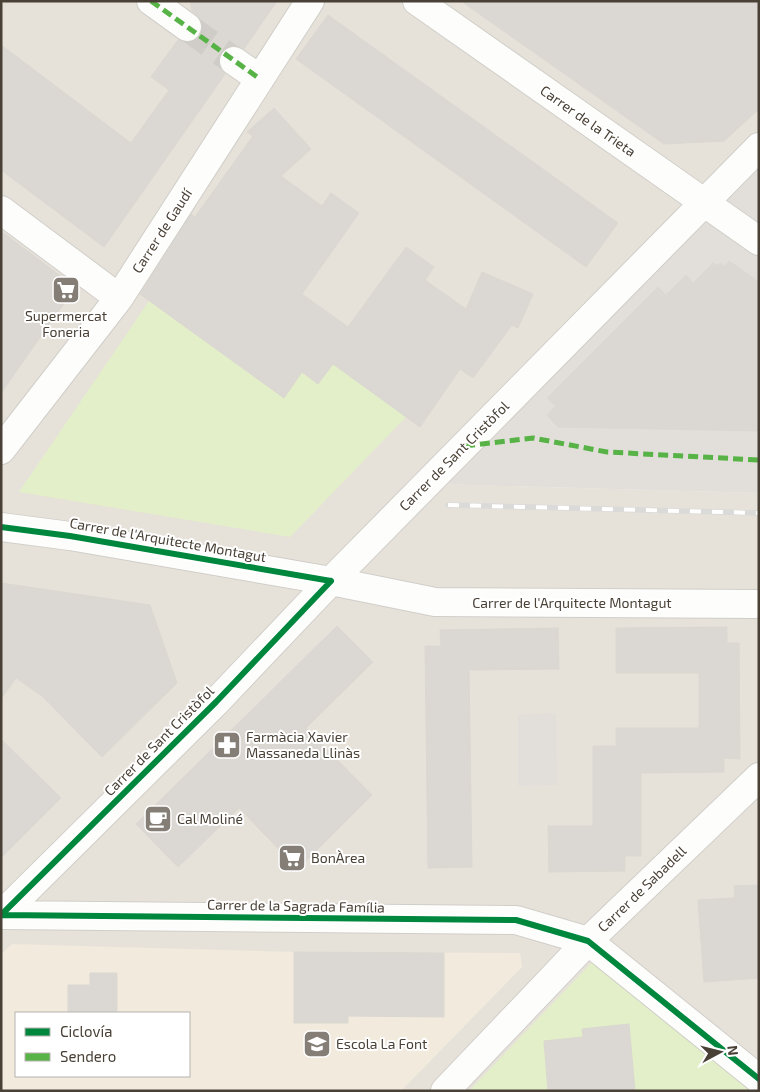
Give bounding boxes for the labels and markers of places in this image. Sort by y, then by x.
supermarket icon: Supermercat Foneria [51,275,81,305]
place label: Supermercat Foneria [25,307,107,340]
place label: Farmàcia Xavier Massaneda Llinàs [246,728,360,761]
pharmacy icon: Farmàcia Xavier Massaneda Llinàs [212,730,242,760]
cafe icon: Cal Moliné [143,804,173,834]
place label: Cal Moliné [177,810,243,827]
supermarket icon: BonÀrea [277,843,307,873]
place label: BonÀrea [311,849,365,866]
school or university icon: Escola La Font [302,1029,332,1059]
place label: Escola La Font [336,1035,427,1052]

